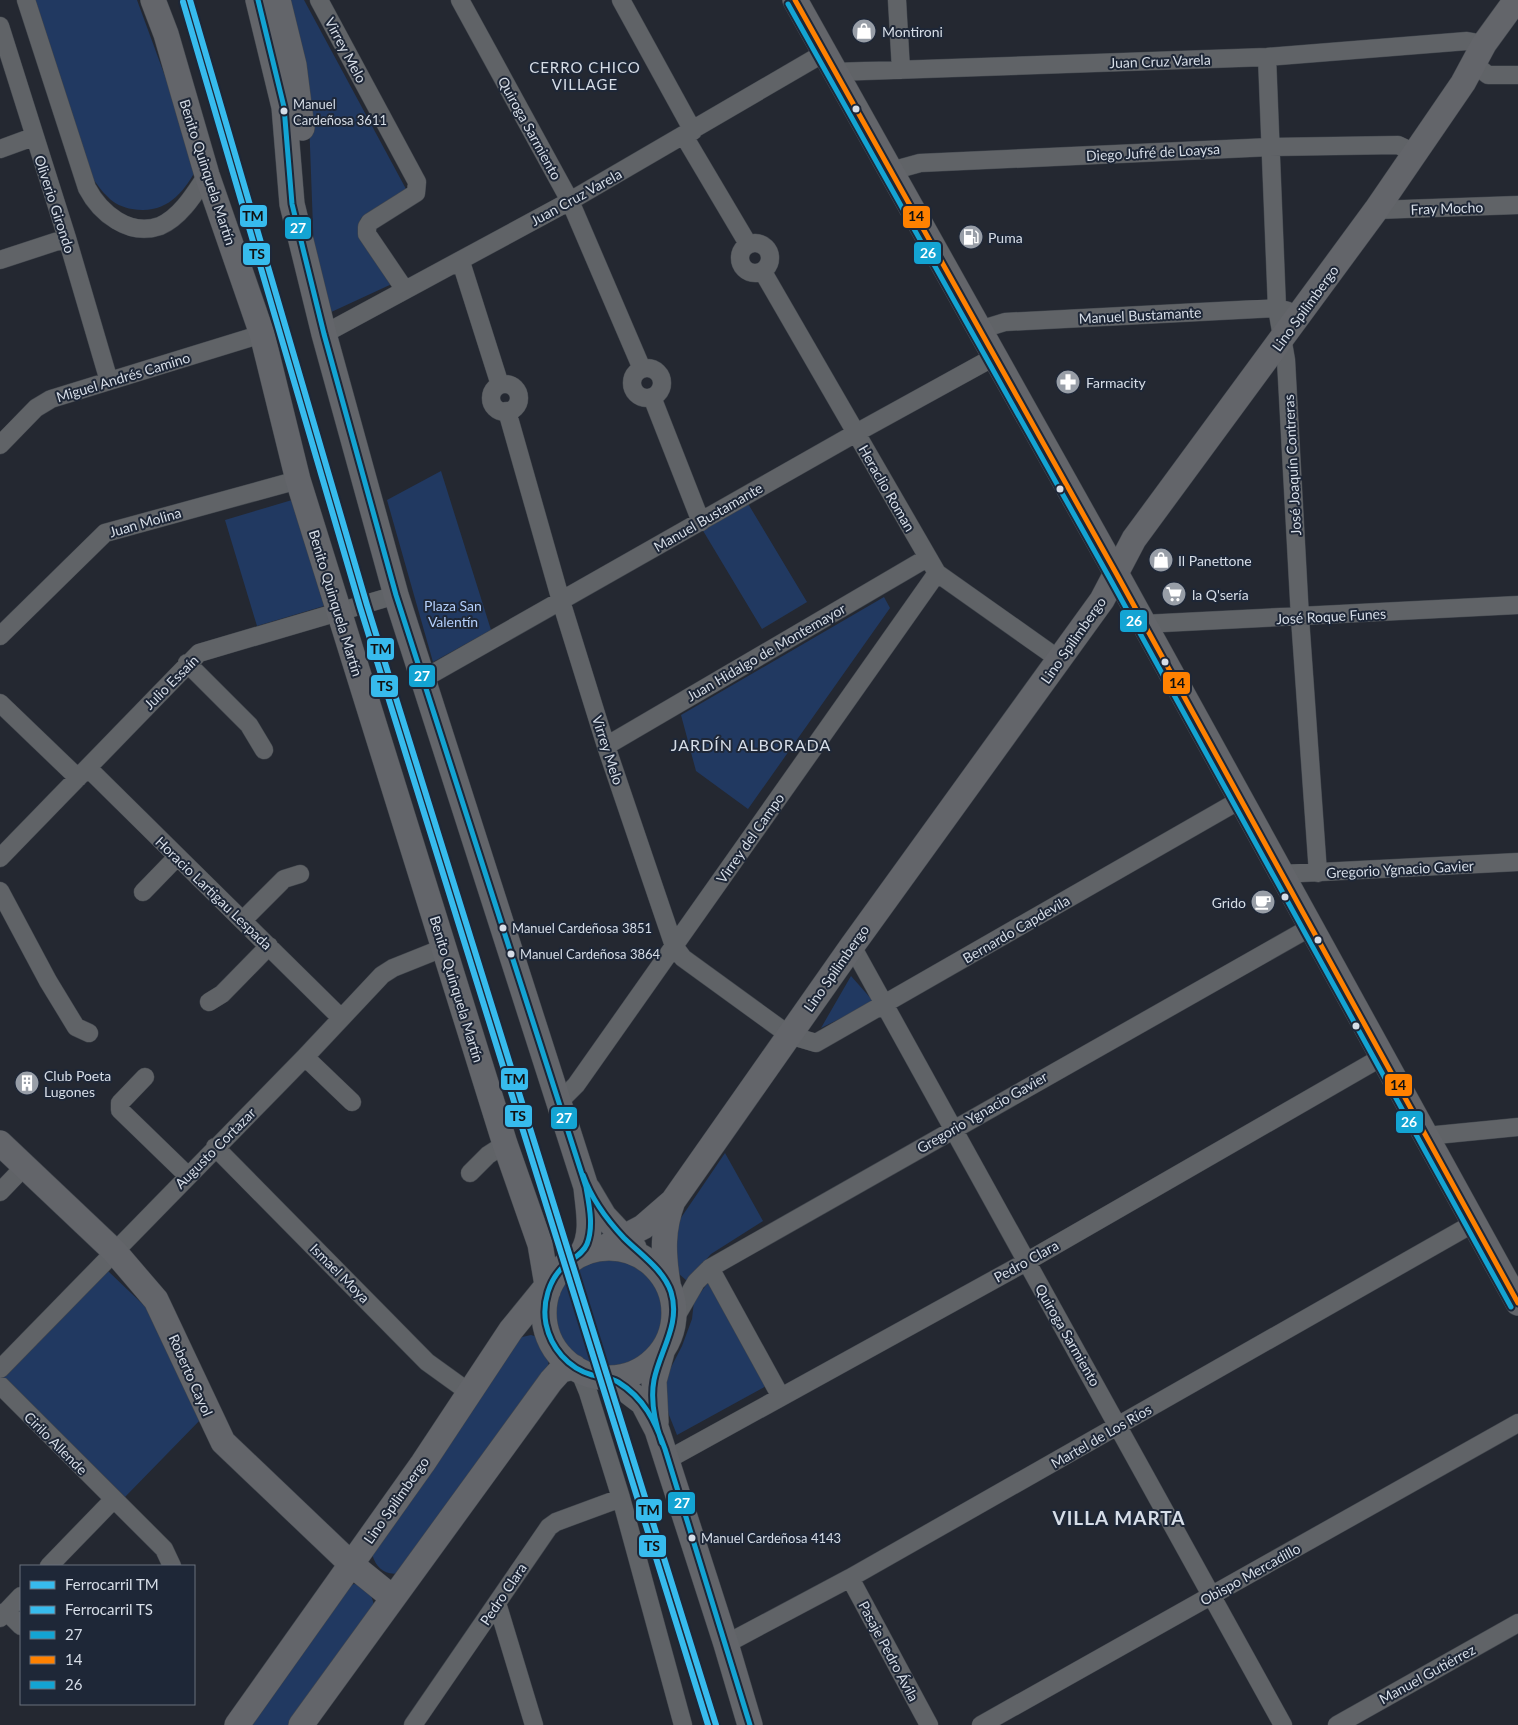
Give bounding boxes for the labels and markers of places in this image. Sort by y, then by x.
shop icon: Montironi [851,18,877,44]
place label: Montironi [882,23,943,40]
place label: Manuel Cardeñosa 3611 [293,96,387,128]
unlabelled marker [851,104,861,114]
marker: Manuel Cardeñosa 3611 [279,106,289,116]
fuel station icon: Puma [958,224,984,250]
place label: Puma [988,229,1023,246]
pharmacy icon: Farmacity [1055,369,1081,395]
place label: Farmacity [1086,374,1147,391]
unlabelled marker [1055,484,1065,494]
shop icon: Il Panettone [1148,547,1174,573]
place label: Il Panettone [1178,552,1252,569]
supermarket icon: la Q'sería [1161,581,1187,607]
place label: la Q'sería [1192,586,1249,603]
unlabelled marker [1160,657,1170,667]
cafe icon: Grido [1250,889,1276,915]
unlabelled marker [1280,892,1290,902]
place label: Grido [1212,894,1246,911]
place label: Manuel Cardeñosa 3851 [512,920,652,936]
marker: Manuel Cardeñosa 3851 [498,923,508,933]
unlabelled marker [1313,935,1323,945]
place label: Manuel Cardeñosa 3864 [520,946,661,962]
marker: Manuel Cardeñosa 3864 [506,949,516,959]
unlabelled marker [1351,1021,1361,1031]
place label: Club Poeta Lugones [44,1067,111,1100]
building icon: Club Poeta Lugones [14,1070,40,1096]
place label: Manuel Cardeñosa 4143 [701,1530,841,1546]
marker: Manuel Cardeñosa 4143 [687,1533,697,1543]

